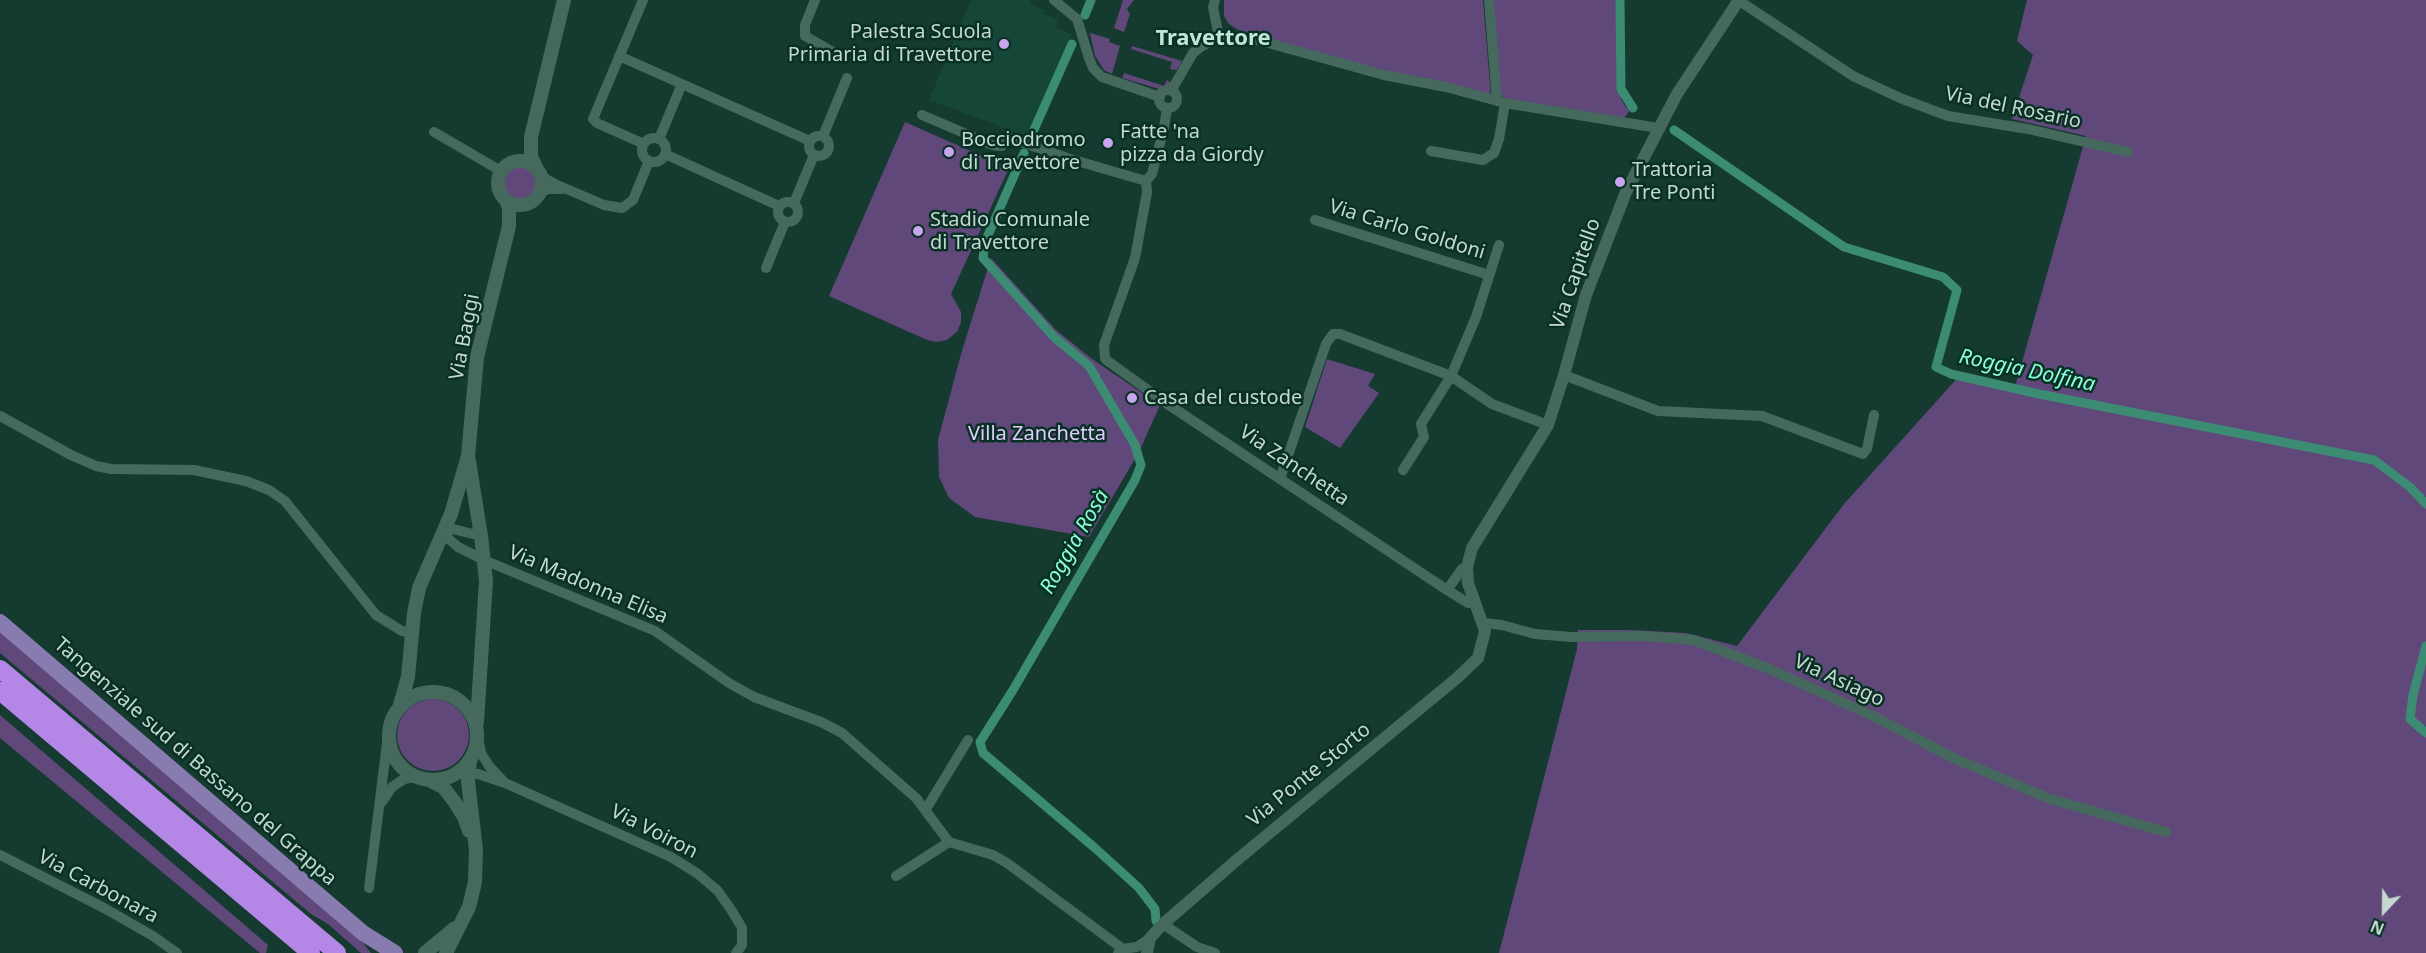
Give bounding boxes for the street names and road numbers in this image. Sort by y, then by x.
street label: Via del Rosario [1943,82,2083,134]
street label: Via Carlo Goldoni [1326,195,1488,265]
street label: Via Capitello [1546,215,1606,333]
street label: Via Baggi [445,292,485,382]
street label: Via Zanchetta [1234,420,1354,512]
street label: Via Madonna Elisa [505,541,671,629]
street label: Tangenziale sud di Bassano del Grappa [49,633,341,891]
street label: Via Asiago [1790,650,1888,712]
street label: Via Ponte Storto [1242,718,1376,832]
street label: Via Voiron [606,800,702,864]
street label: Via Carbonara [34,845,162,929]

